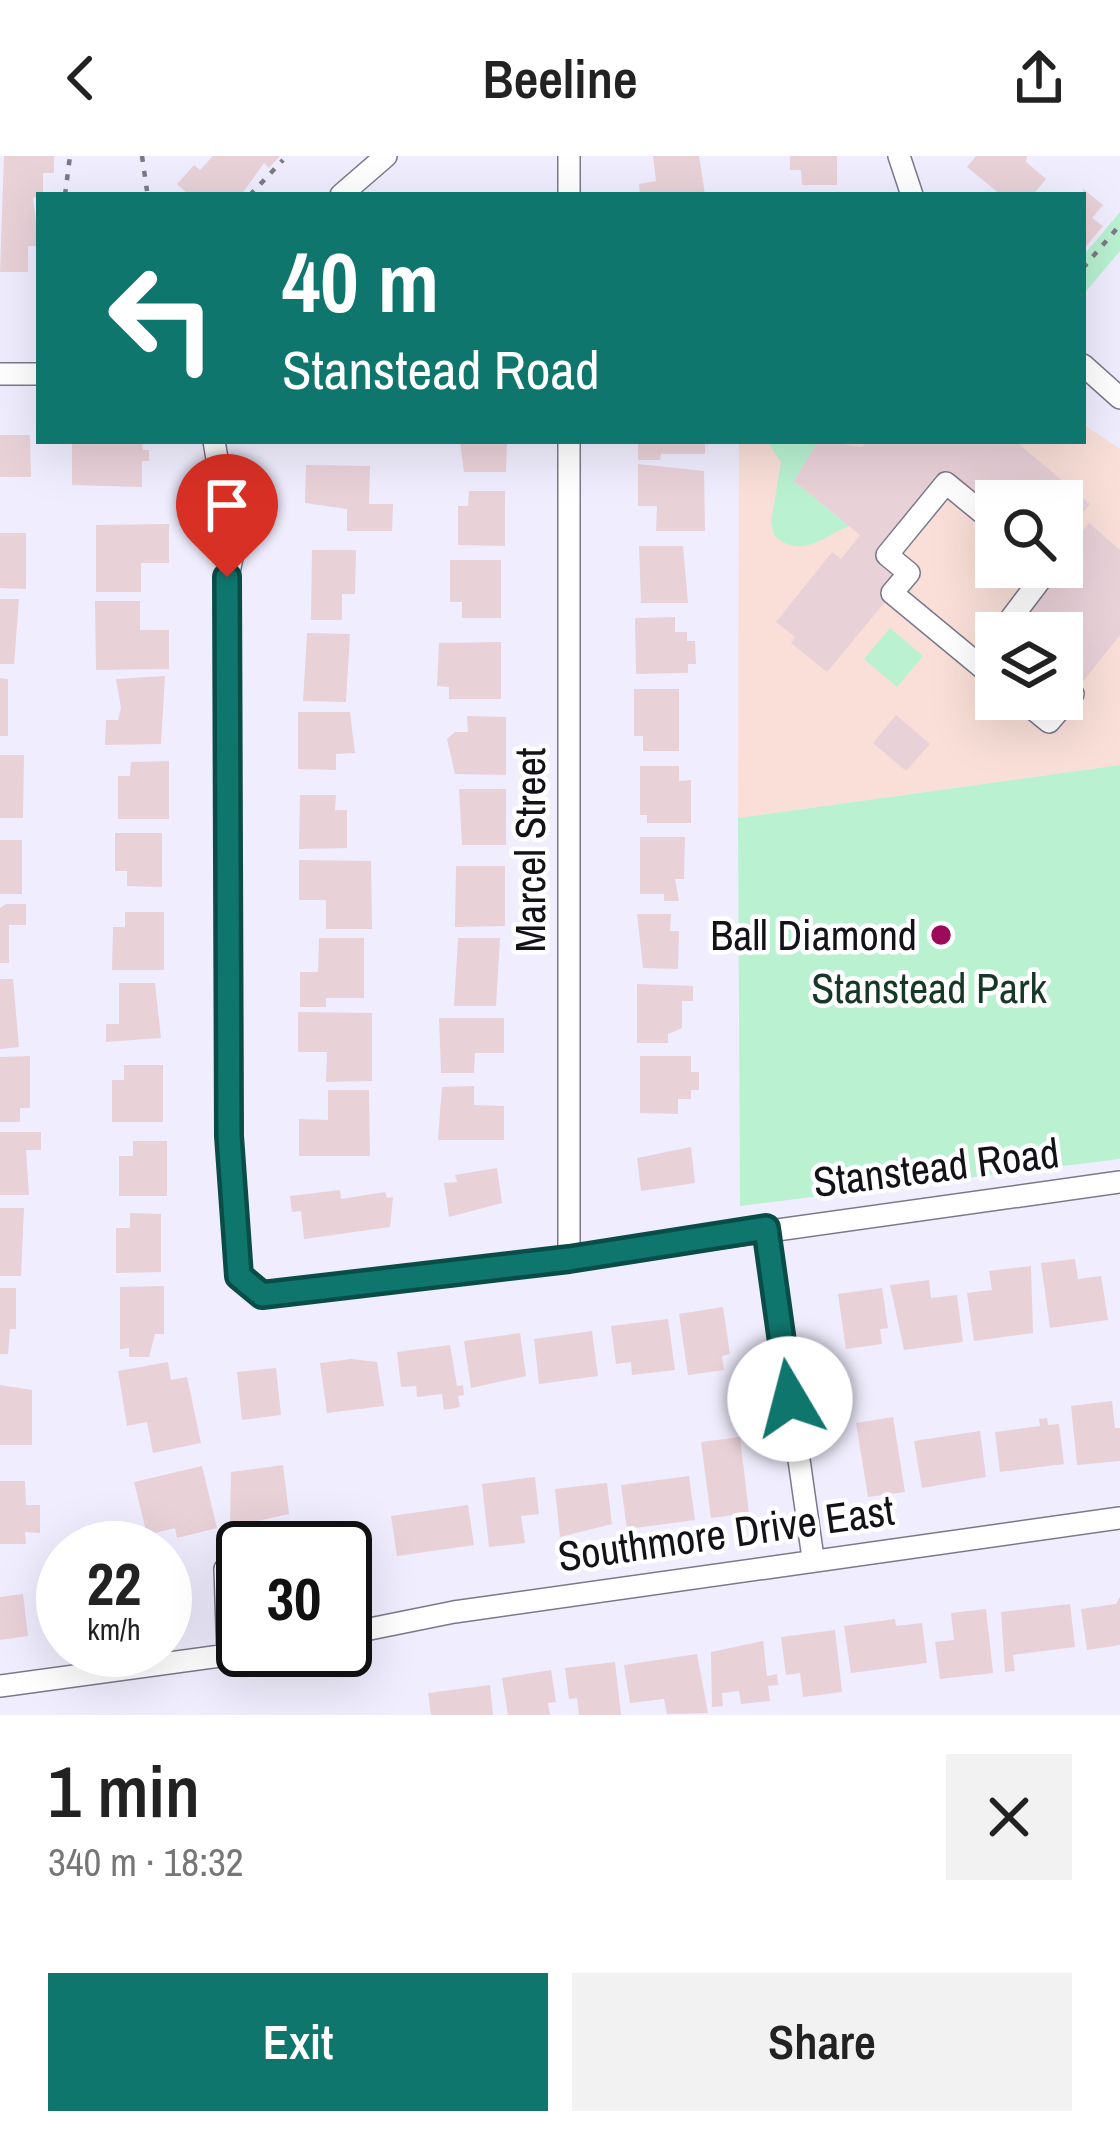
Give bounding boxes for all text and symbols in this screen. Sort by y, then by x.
text: Beeline [482,42,638,115]
icon: back [48,45,114,111]
icon: share [1006,45,1072,111]
text: 40 m [282,225,439,338]
icon: left [84,240,240,396]
text: Stanstead Road [282,333,600,406]
pin [176,454,278,577]
icon: arrive [194,472,260,538]
map controls [975,480,1083,720]
button: search [975,480,1083,588]
button: layers [975,612,1083,720]
street label: Marcel Street [502,748,558,952]
place label: Ball Diamond [710,907,917,963]
marker: Ball Diamond [928,922,954,948]
park label: Stanstead Park [811,960,1048,1016]
street label: Stanstead Road [810,1124,1062,1210]
position arrow [727,1336,853,1462]
street label: Southmore Drive East [554,1482,898,1584]
speed limit sign: 30 [216,1521,372,1677]
text: 22 [87,1543,141,1624]
text: km/h [87,1609,141,1649]
text: 1 min [48,1742,200,1839]
button: close [946,1754,1072,1880]
text: 340 m · 18:32 [48,1836,244,1888]
button: Exit [48,1973,548,2111]
button: Share [572,1973,1072,2111]

